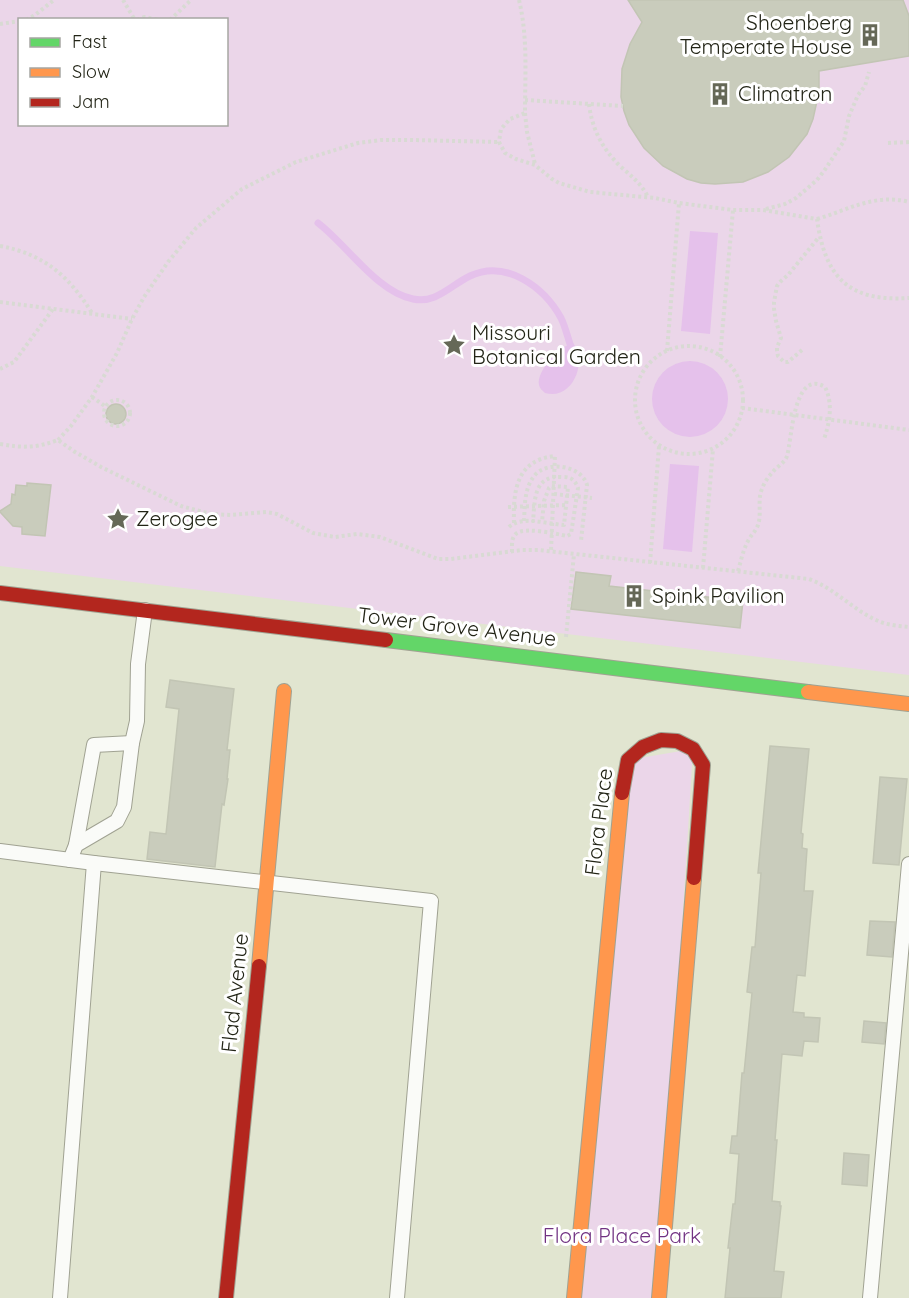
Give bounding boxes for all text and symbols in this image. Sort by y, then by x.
place label: Shoenberg Temperate House [680,9,852,59]
legend [18,18,228,126]
building icon: Shoenberg Temperate House [857,22,883,48]
text: Fast [72,30,107,53]
text: Slow [72,60,110,83]
place label: Climatron [738,80,832,106]
building icon: Climatron [707,81,733,107]
text: Jam [72,90,110,113]
place label: Missouri Botanical Garden [472,319,641,369]
place icon: Missouri Botanical Garden [441,332,467,358]
place label: Zerogee [136,505,218,531]
place icon: Zerogee [105,506,131,532]
place label: Spink Pavilion [652,582,785,608]
building icon: Spink Pavilion [621,583,647,609]
street label: Tower Grove Avenue [357,601,558,651]
street label: Flora Place [579,767,618,877]
street label: Flad Avenue [215,932,253,1054]
park label: Flora Place Park [543,1222,701,1248]

